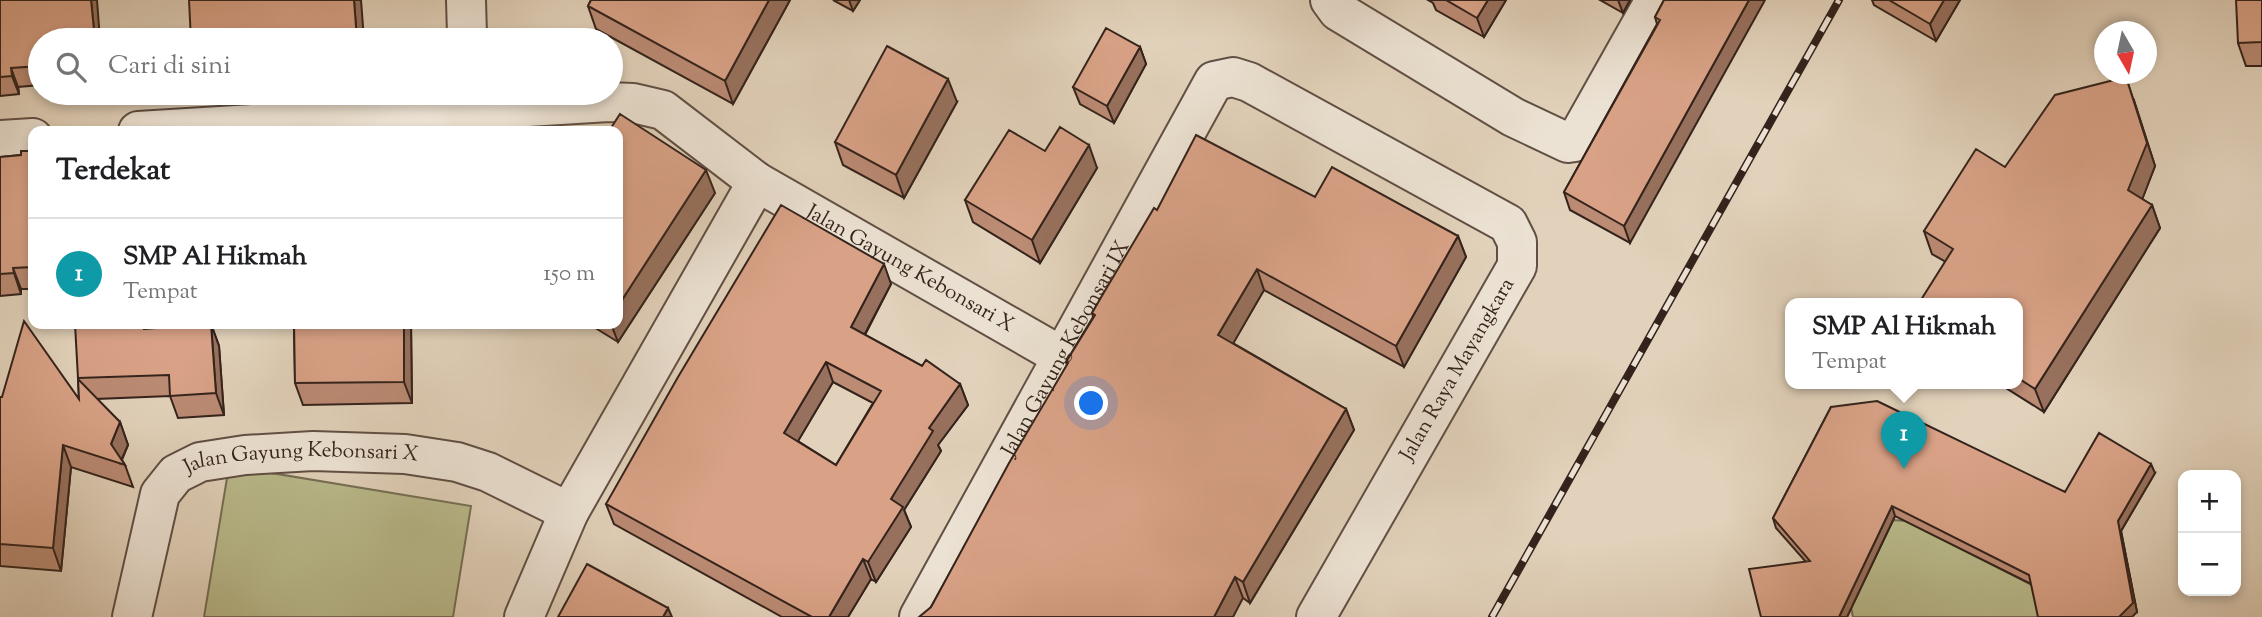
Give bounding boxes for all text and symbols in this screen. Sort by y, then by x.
north arrow [2094,21,2157,84]
search box [28,28,623,105]
icon: search [52,48,90,86]
text: Cari di sini [108,48,231,85]
text: Terdekat [56,150,170,193]
street label: Jalan Gayung Kebonsari X [799,197,1019,341]
street label: Jalan Gayung Kebonsari IX [995,235,1138,463]
text: SMP Al Hikmah [123,239,307,276]
text: 1 [75,258,83,291]
text: 150 m [543,258,595,291]
street label: Jalan Raya Mayangkara [1393,273,1523,468]
text: Tempat [123,276,198,309]
popup [1785,298,2023,389]
text: SMP Al Hikmah [1812,309,1996,346]
text: Tempat [1812,346,1887,379]
your location [1074,386,1108,420]
pin: 1 [1881,411,1927,469]
street label: Jalan Gayung Kebonsari X [178,436,421,483]
map controls [2178,470,2241,596]
button: + [2178,470,2241,533]
button: − [2178,533,2241,596]

